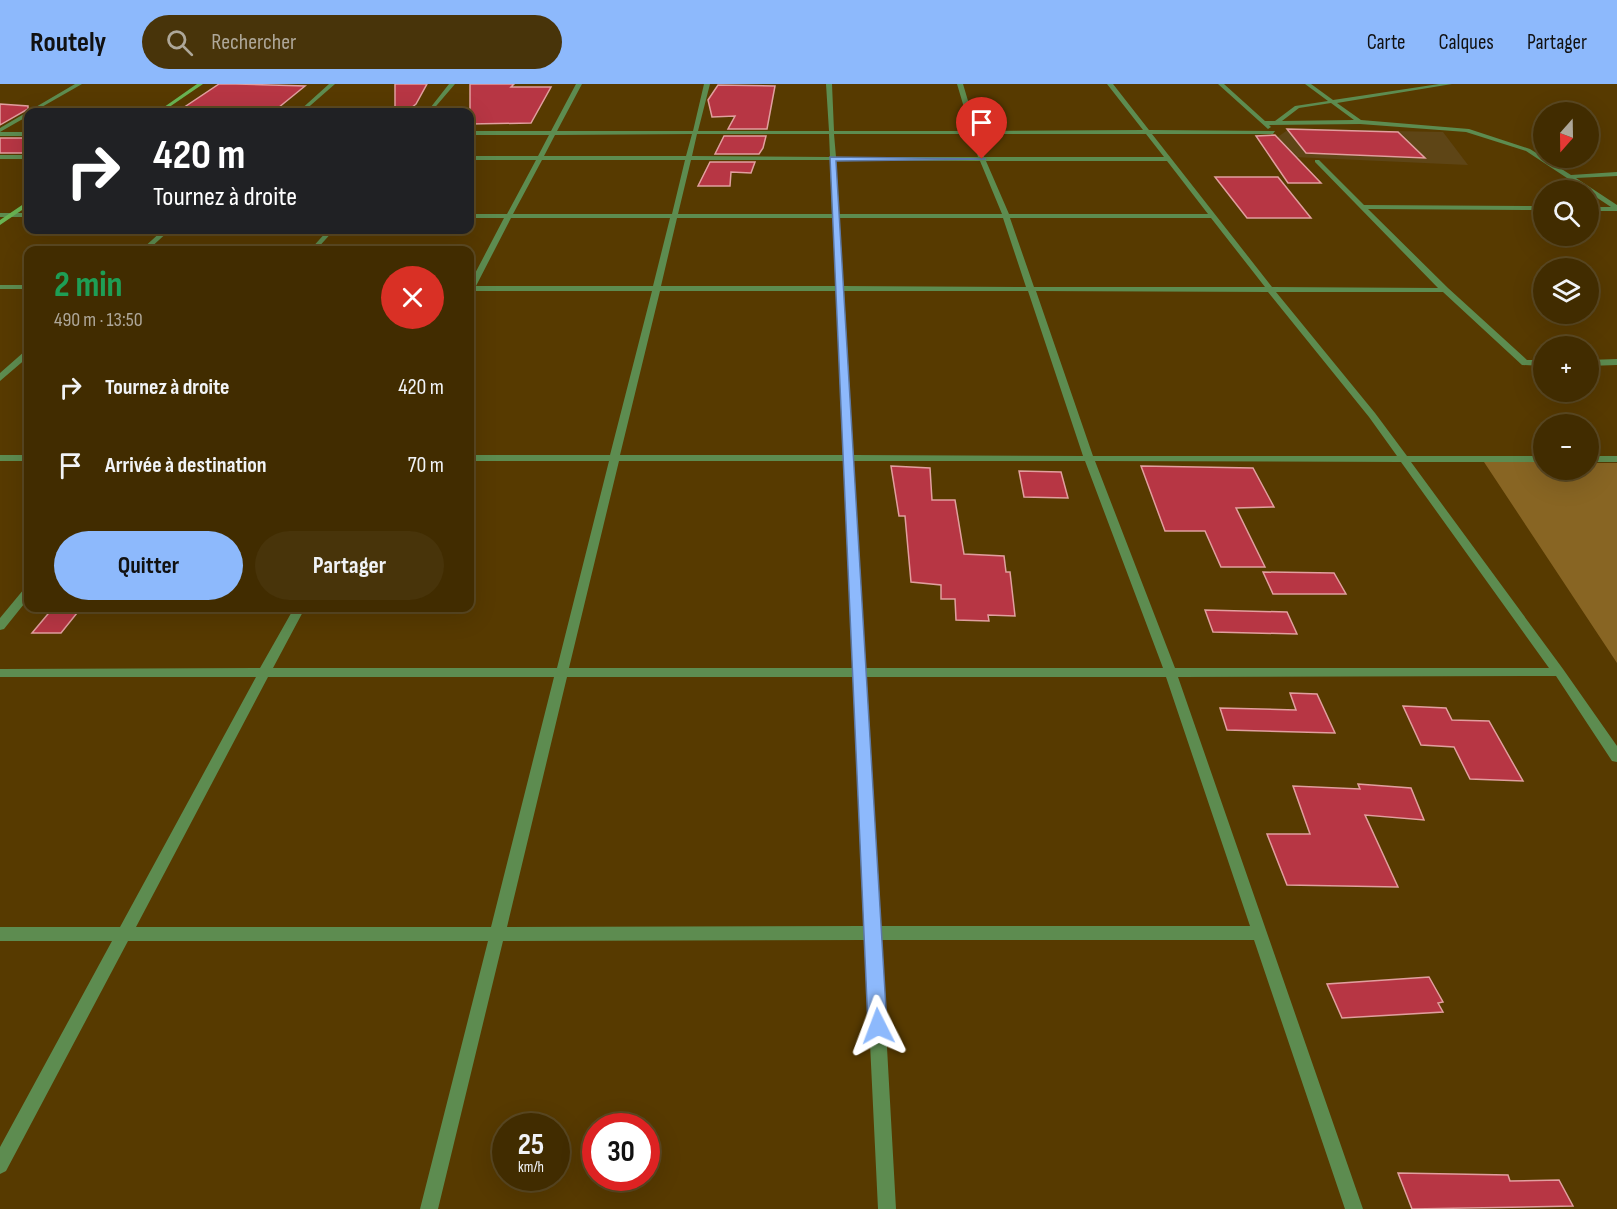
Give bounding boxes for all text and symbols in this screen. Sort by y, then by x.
search box [142,15,562,69]
text: Routely [30,26,106,59]
icon: search [163,26,196,59]
text: Rechercher [211,29,296,56]
text: Carte [1367,30,1406,55]
text: Calques [1439,30,1494,55]
text: Partager [1527,30,1587,55]
pin [956,97,1007,159]
north arrow [1533,102,1599,168]
map controls [1533,102,1599,480]
icon: arrive [965,106,998,139]
text: 420 m [153,130,245,181]
icon: right [54,132,132,210]
button: search [1533,180,1599,246]
text: Tournez à droite [153,181,297,213]
button: layers [1533,258,1599,324]
text: 2 min [54,264,123,307]
button: close [381,266,444,329]
text: 490 m · 13:50 [54,308,143,332]
button: + [1533,336,1599,402]
icon: right [54,371,87,404]
text: Tournez à droite [105,374,230,401]
text: 420 m [398,374,444,401]
button: − [1533,414,1599,480]
icon: arrive [54,449,87,482]
text: Arrivée à destination [105,452,267,479]
text: 70 m [408,452,444,479]
button: Quitter [54,531,243,600]
button: Partager [255,531,444,600]
position arrow [846,994,910,1058]
speed limit sign: 30 [582,1113,660,1191]
text: 25 [518,1127,544,1163]
text: km/h [518,1158,544,1177]

